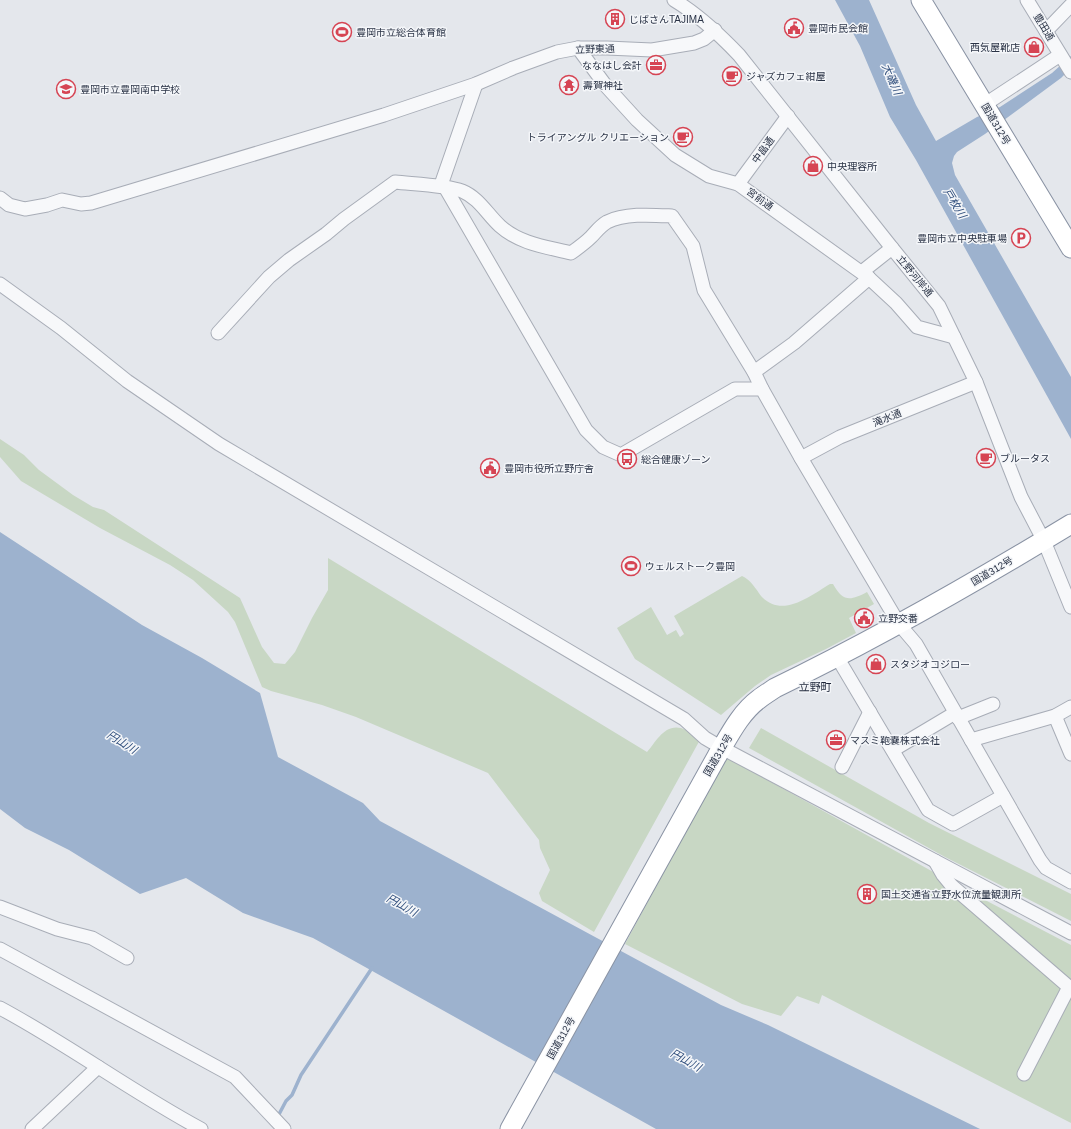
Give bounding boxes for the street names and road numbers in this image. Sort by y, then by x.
street label: 豊田通 [1032,11,1056,43]
street label: 立野東通 [575,43,615,55]
street label: 国道312号 [979,101,1013,147]
street label: 中畠通 [750,135,776,165]
street label: 宮前通 [745,186,775,212]
street label: 立野河岸通 [895,253,935,299]
street label: 滝水通 [871,407,903,429]
street label: 国道312号 [969,554,1015,588]
street label: 国道312号 [702,732,734,778]
street label: 国道312号 [545,1015,577,1061]

